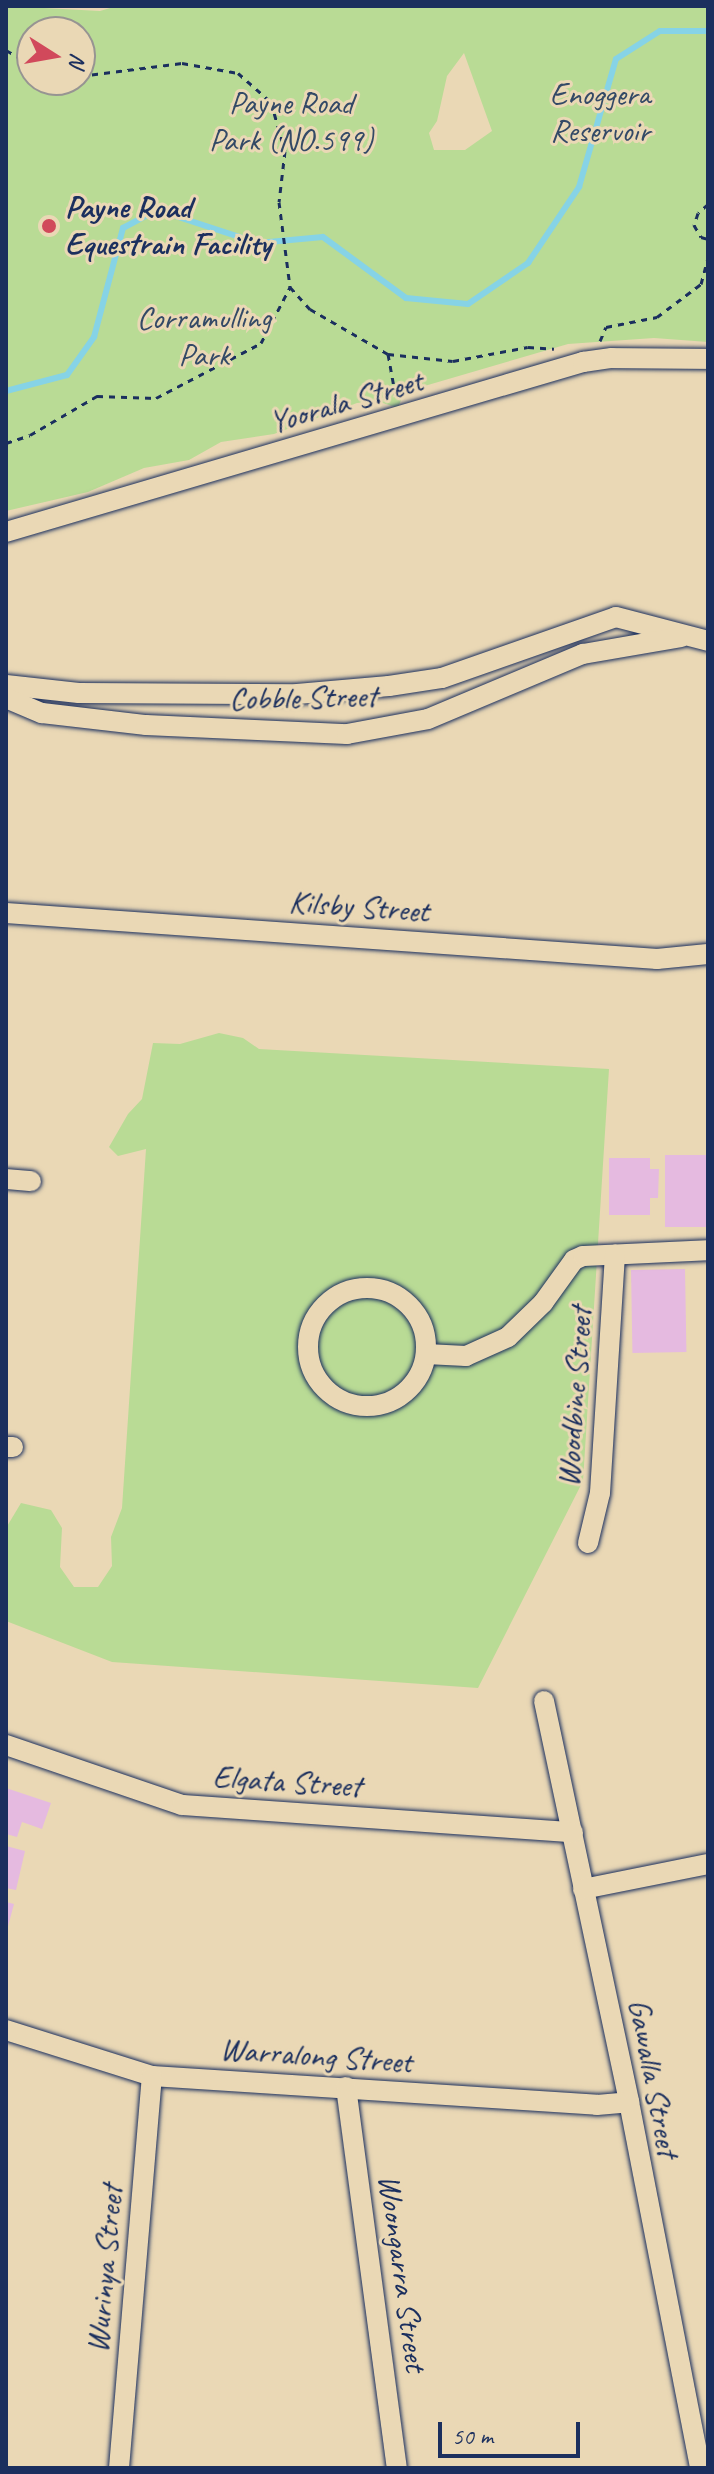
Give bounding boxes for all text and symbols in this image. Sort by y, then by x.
north arrow [16,16,96,96]
text: N [63,51,93,70]
park label: Enoggera Reservoir [550,76,650,151]
park label: Payne Road Park (NO.599) [209,85,373,160]
place label: Payne Road Equestrain Facility [65,189,271,264]
marker: Payne Road Equestrain Facility [40,217,58,235]
park label: Corramulling Park [137,300,271,375]
street label: Yoorala Street [265,362,427,442]
street label: Cobble Street [229,678,377,718]
street label: Kilsby Street [287,883,431,931]
street label: Woodbine Street [550,1306,600,1488]
street label: Elgata Street [212,1758,362,1806]
street label: Gawalla Street [619,1996,687,2160]
street label: Warralong Street [218,2030,414,2082]
street label: Woongarra Street [369,2172,435,2374]
street label: Wurinya Street [79,2184,131,2354]
scale bar [442,2406,584,2456]
text: 50 m [452,2421,493,2451]

